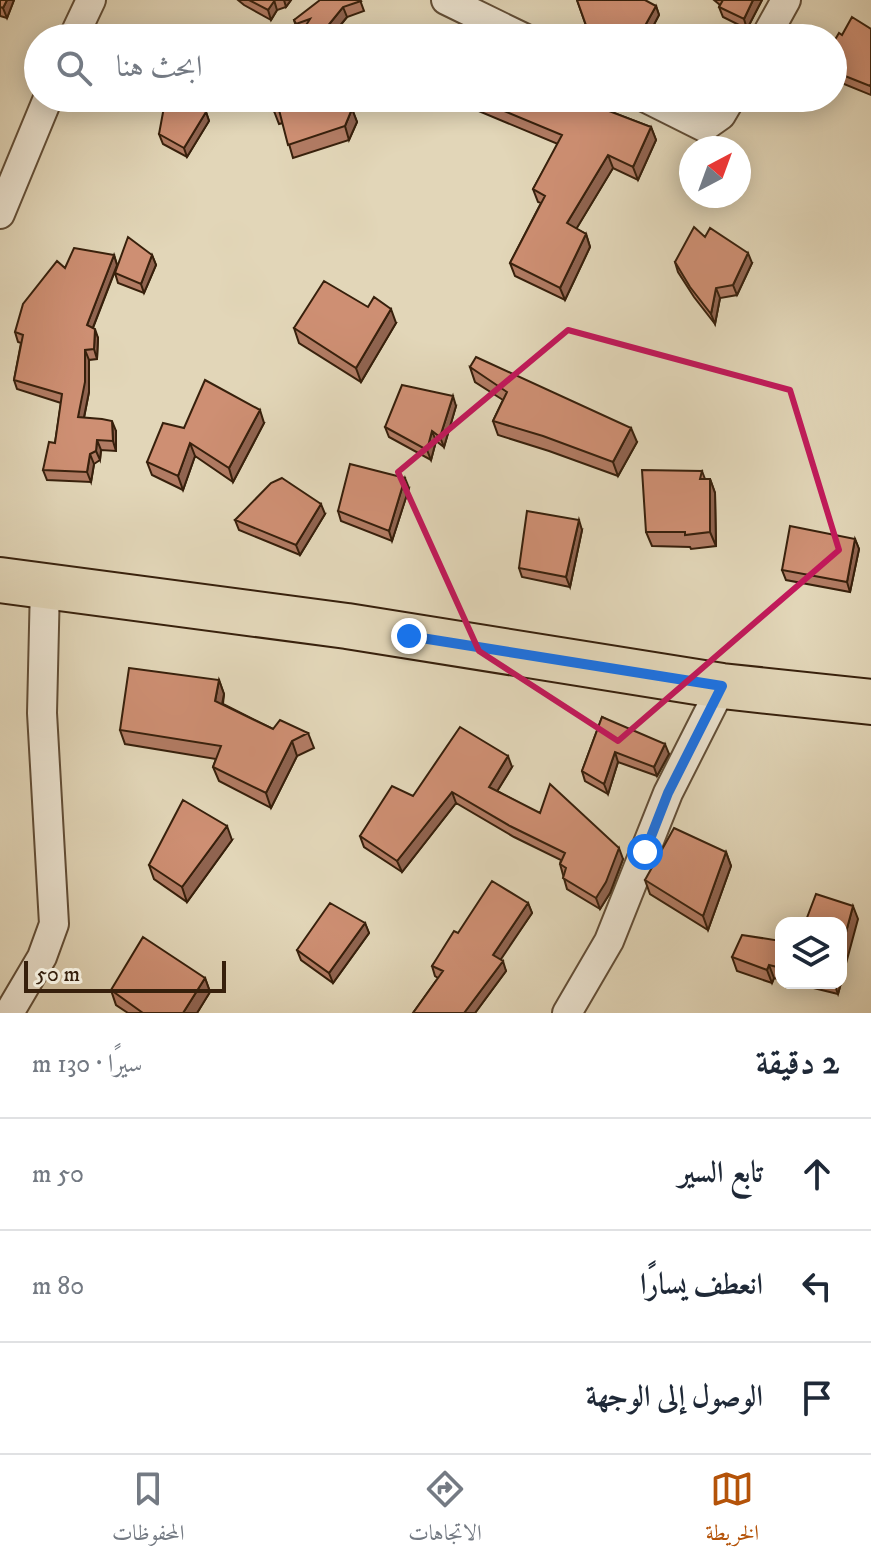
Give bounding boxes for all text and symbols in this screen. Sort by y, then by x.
search box [24,24,847,112]
icon: search [52,46,96,90]
text: ابحث هنا [116,49,202,86]
north arrow [679,136,751,208]
route end [391,618,427,654]
route start [627,834,663,870]
map controls [775,917,847,989]
button: layers [775,917,847,989]
scale bar [24,957,226,993]
text: 50 m [36,961,80,988]
text: 2 دقيقة [756,1042,839,1084]
text: سيرًا · 130 m [32,1048,142,1081]
icon: ahead [795,1152,839,1196]
text: تابع السير [678,1155,763,1192]
text: 50 m [32,1158,84,1191]
icon: left [795,1264,839,1308]
text: انعطف يسارًا [640,1267,763,1304]
text: 80 m [32,1270,84,1303]
icon: arrive [795,1376,839,1420]
text: الوصول إلى الوجهة [586,1379,763,1416]
tab: المحفوظات [112,1467,184,1554]
tab: الاتجاهات [408,1467,482,1554]
tab: الخريطة [706,1467,759,1554]

